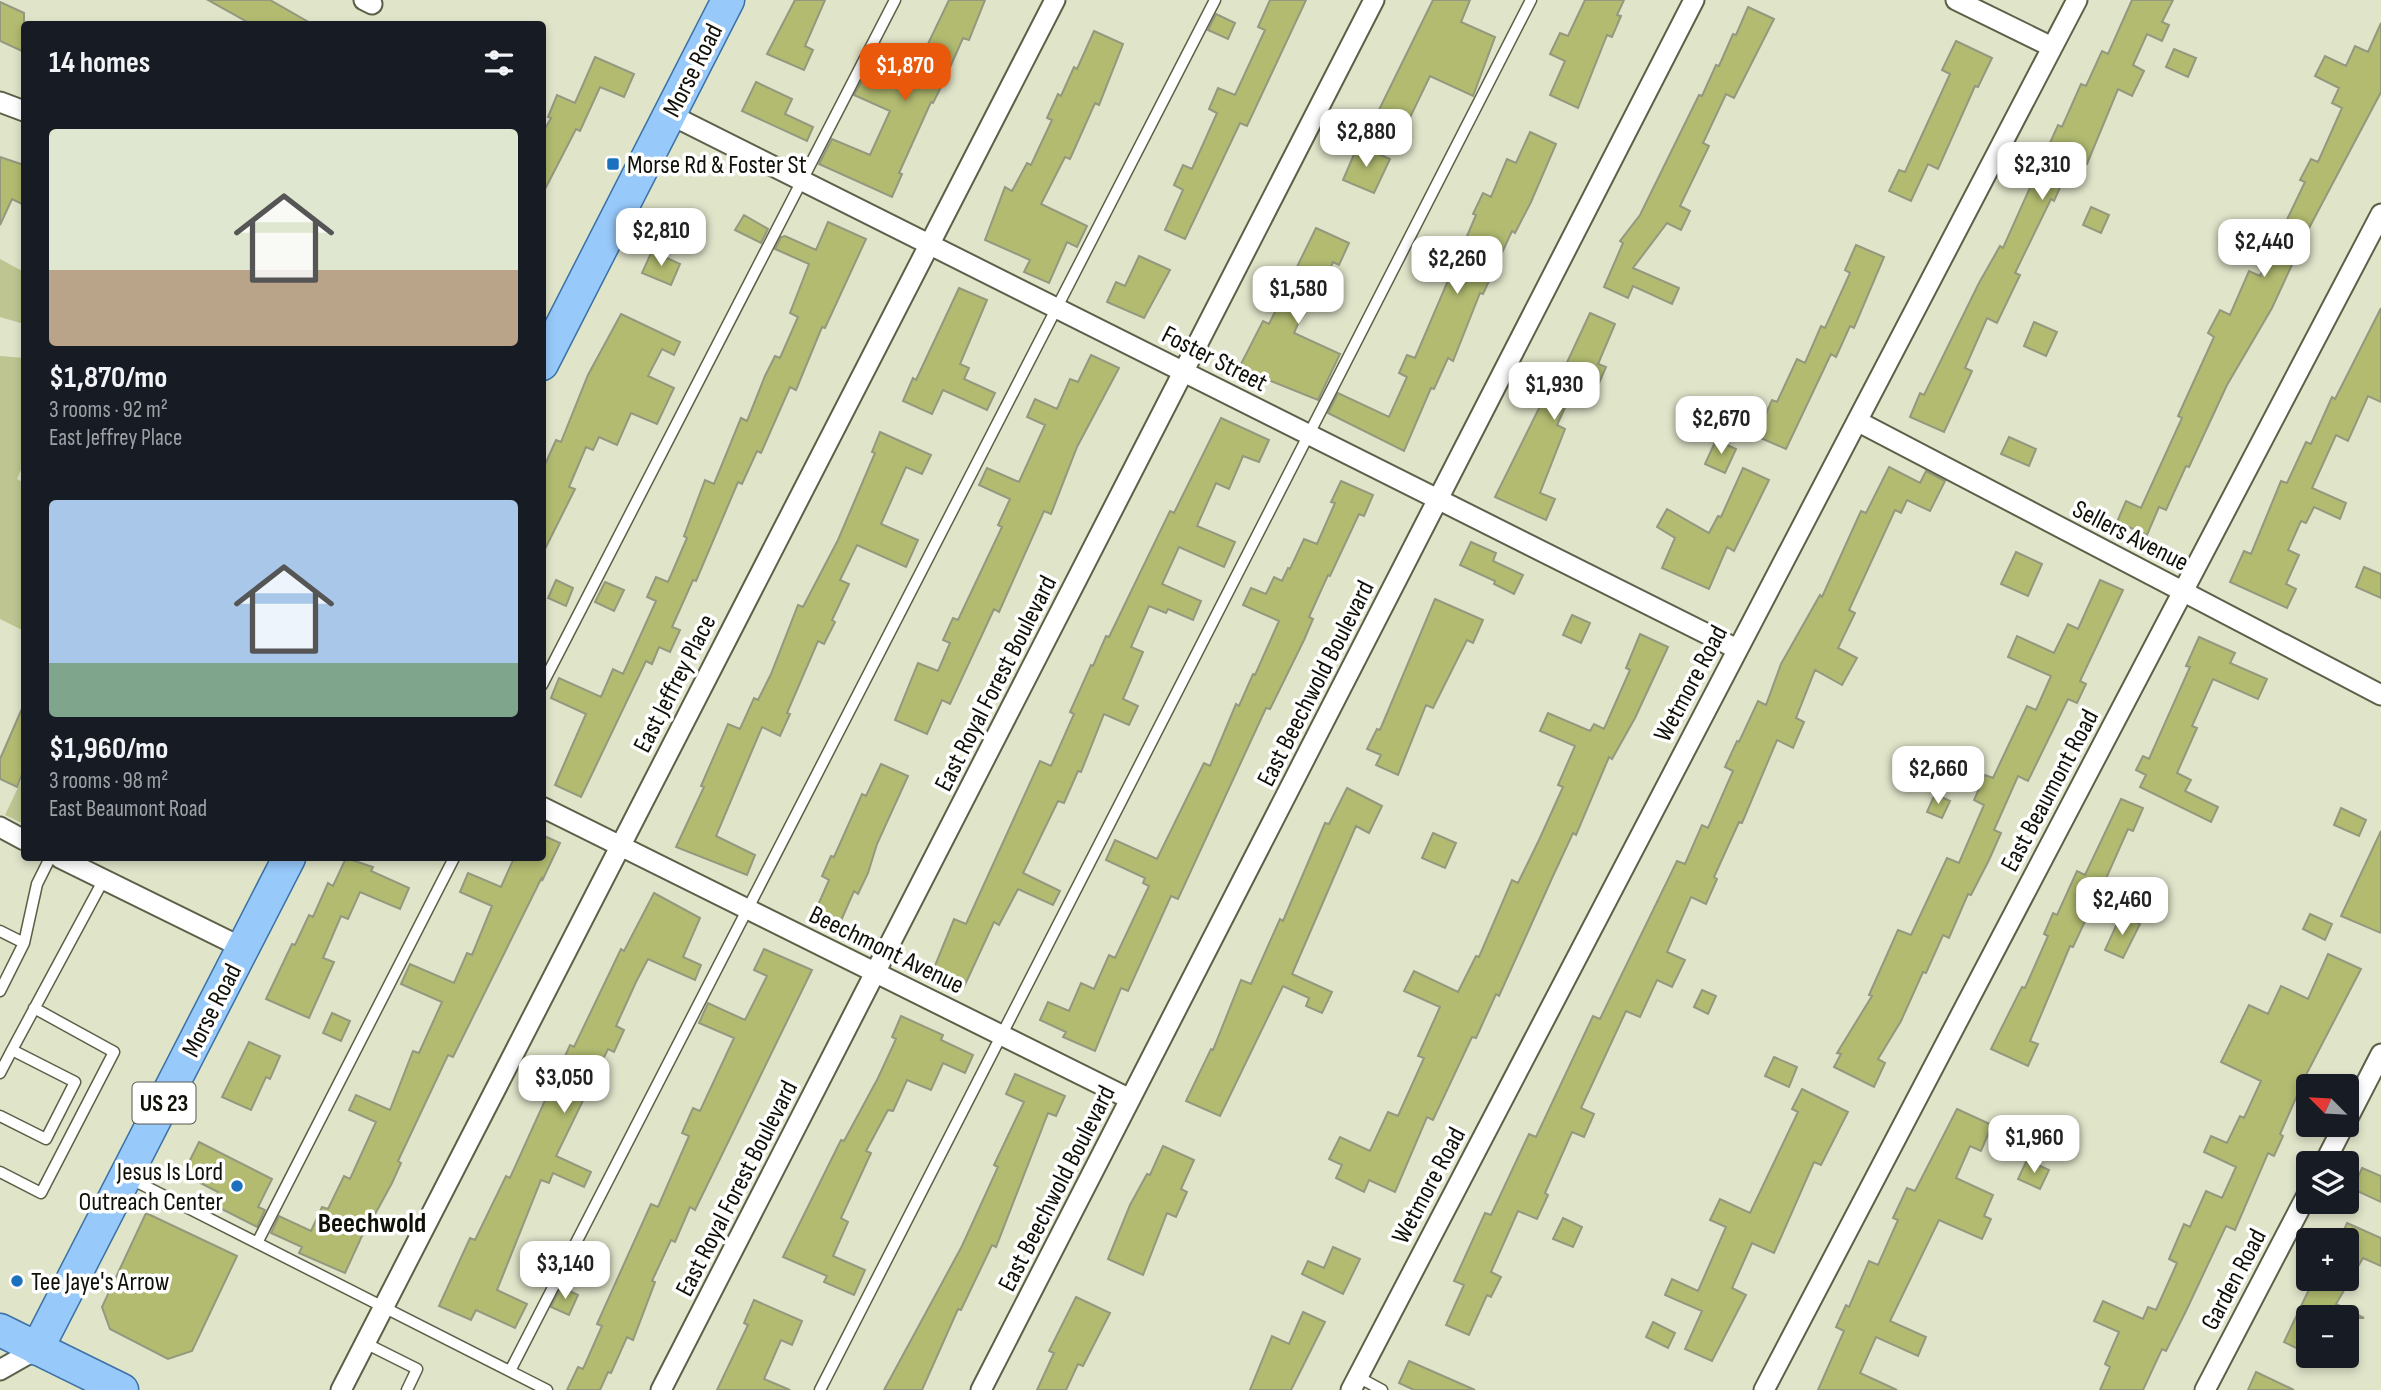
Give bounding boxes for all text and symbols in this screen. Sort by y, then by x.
street label: Morse Road [657,19,730,123]
pin: $1,870 [848,43,962,103]
icon: filters [480,44,518,82]
text: 14 homes [49,45,150,81]
text: $1,870 [876,52,934,80]
pin: $2,880 [1309,110,1423,169]
text: $2,880 [1336,118,1396,146]
pin: $2,310 [1985,142,2099,202]
place label: Morse Rd & Foster St [627,150,807,181]
text: $2,310 [2013,151,2071,179]
marker: Morse Rd & Foster St [605,156,621,172]
icon: home [221,175,347,301]
pin: $2,810 [604,208,718,268]
text: $2,810 [632,217,690,245]
pin: $2,440 [2207,219,2321,279]
text: $2,440 [2234,228,2294,256]
pin: $2,260 [1400,236,1514,296]
text: $2,260 [1427,245,1487,273]
pin: $1,580 [1241,266,1355,326]
text: $1,580 [1269,275,1327,303]
street label: Foster Street [1156,320,1272,399]
text: $1,870/mo [49,360,167,396]
pin: $1,930 [1497,362,1611,422]
text: $1,930 [1525,371,1583,399]
text: 3 rooms · 92 m² [49,396,168,424]
pin: $2,670 [1664,396,1778,456]
text: $2,670 [1692,405,1750,433]
text: East Jeffrey Place [49,424,182,452]
street label: Sellers Avenue [2067,494,2193,579]
icon: home [221,546,347,672]
street label: East Royal Forest Boulevard [929,571,1064,797]
street label: East Beechwold Boulevard [1251,576,1382,792]
street label: East Jeffrey Place [627,610,723,758]
street label: Wetmore Road [1648,620,1735,747]
street label: East Beaumont Road [1995,704,2106,877]
text: $1,960/mo [49,731,168,767]
pin: $2,660 [1881,746,1995,806]
text: $2,660 [1908,755,1968,783]
text: 3 rooms · 98 m² [49,767,168,795]
text: East Beaumont Road [49,795,207,823]
pin: $2,460 [2065,878,2179,937]
text: $2,460 [2092,886,2152,914]
street label: Beechmont Avenue [804,899,969,1001]
street label: Morse Road [176,959,249,1063]
pin: $3,050 [507,1056,621,1115]
text: $3,050 [534,1064,594,1092]
north arrow [2296,1074,2359,1138]
map controls [2296,1074,2359,1368]
street label: East Royal Forest Boulevard [670,1076,805,1302]
street label: East Beechwold Boulevard [992,1081,1123,1297]
road number: US 23 [132,1083,196,1124]
pin: $1,960 [1977,1116,2091,1175]
street label: Wetmore Road [1386,1122,1473,1249]
text: $1,960 [2004,1124,2064,1152]
button: layers [2296,1151,2359,1214]
place label: Jesus Is Lord Outreach Center [78,1157,224,1218]
marker: Jesus Is Lord Outreach Center [229,1178,245,1194]
district label: Beechwold [318,1207,426,1240]
street label: Garden Road [2195,1224,2274,1335]
button: + [2296,1228,2359,1291]
pin: $3,140 [508,1242,622,1301]
text: $3,140 [536,1250,594,1278]
place label: Tee Jaye's Arrow [31,1267,170,1298]
marker: Tee Jaye's Arrow [9,1273,25,1289]
button: − [2296,1305,2359,1368]

